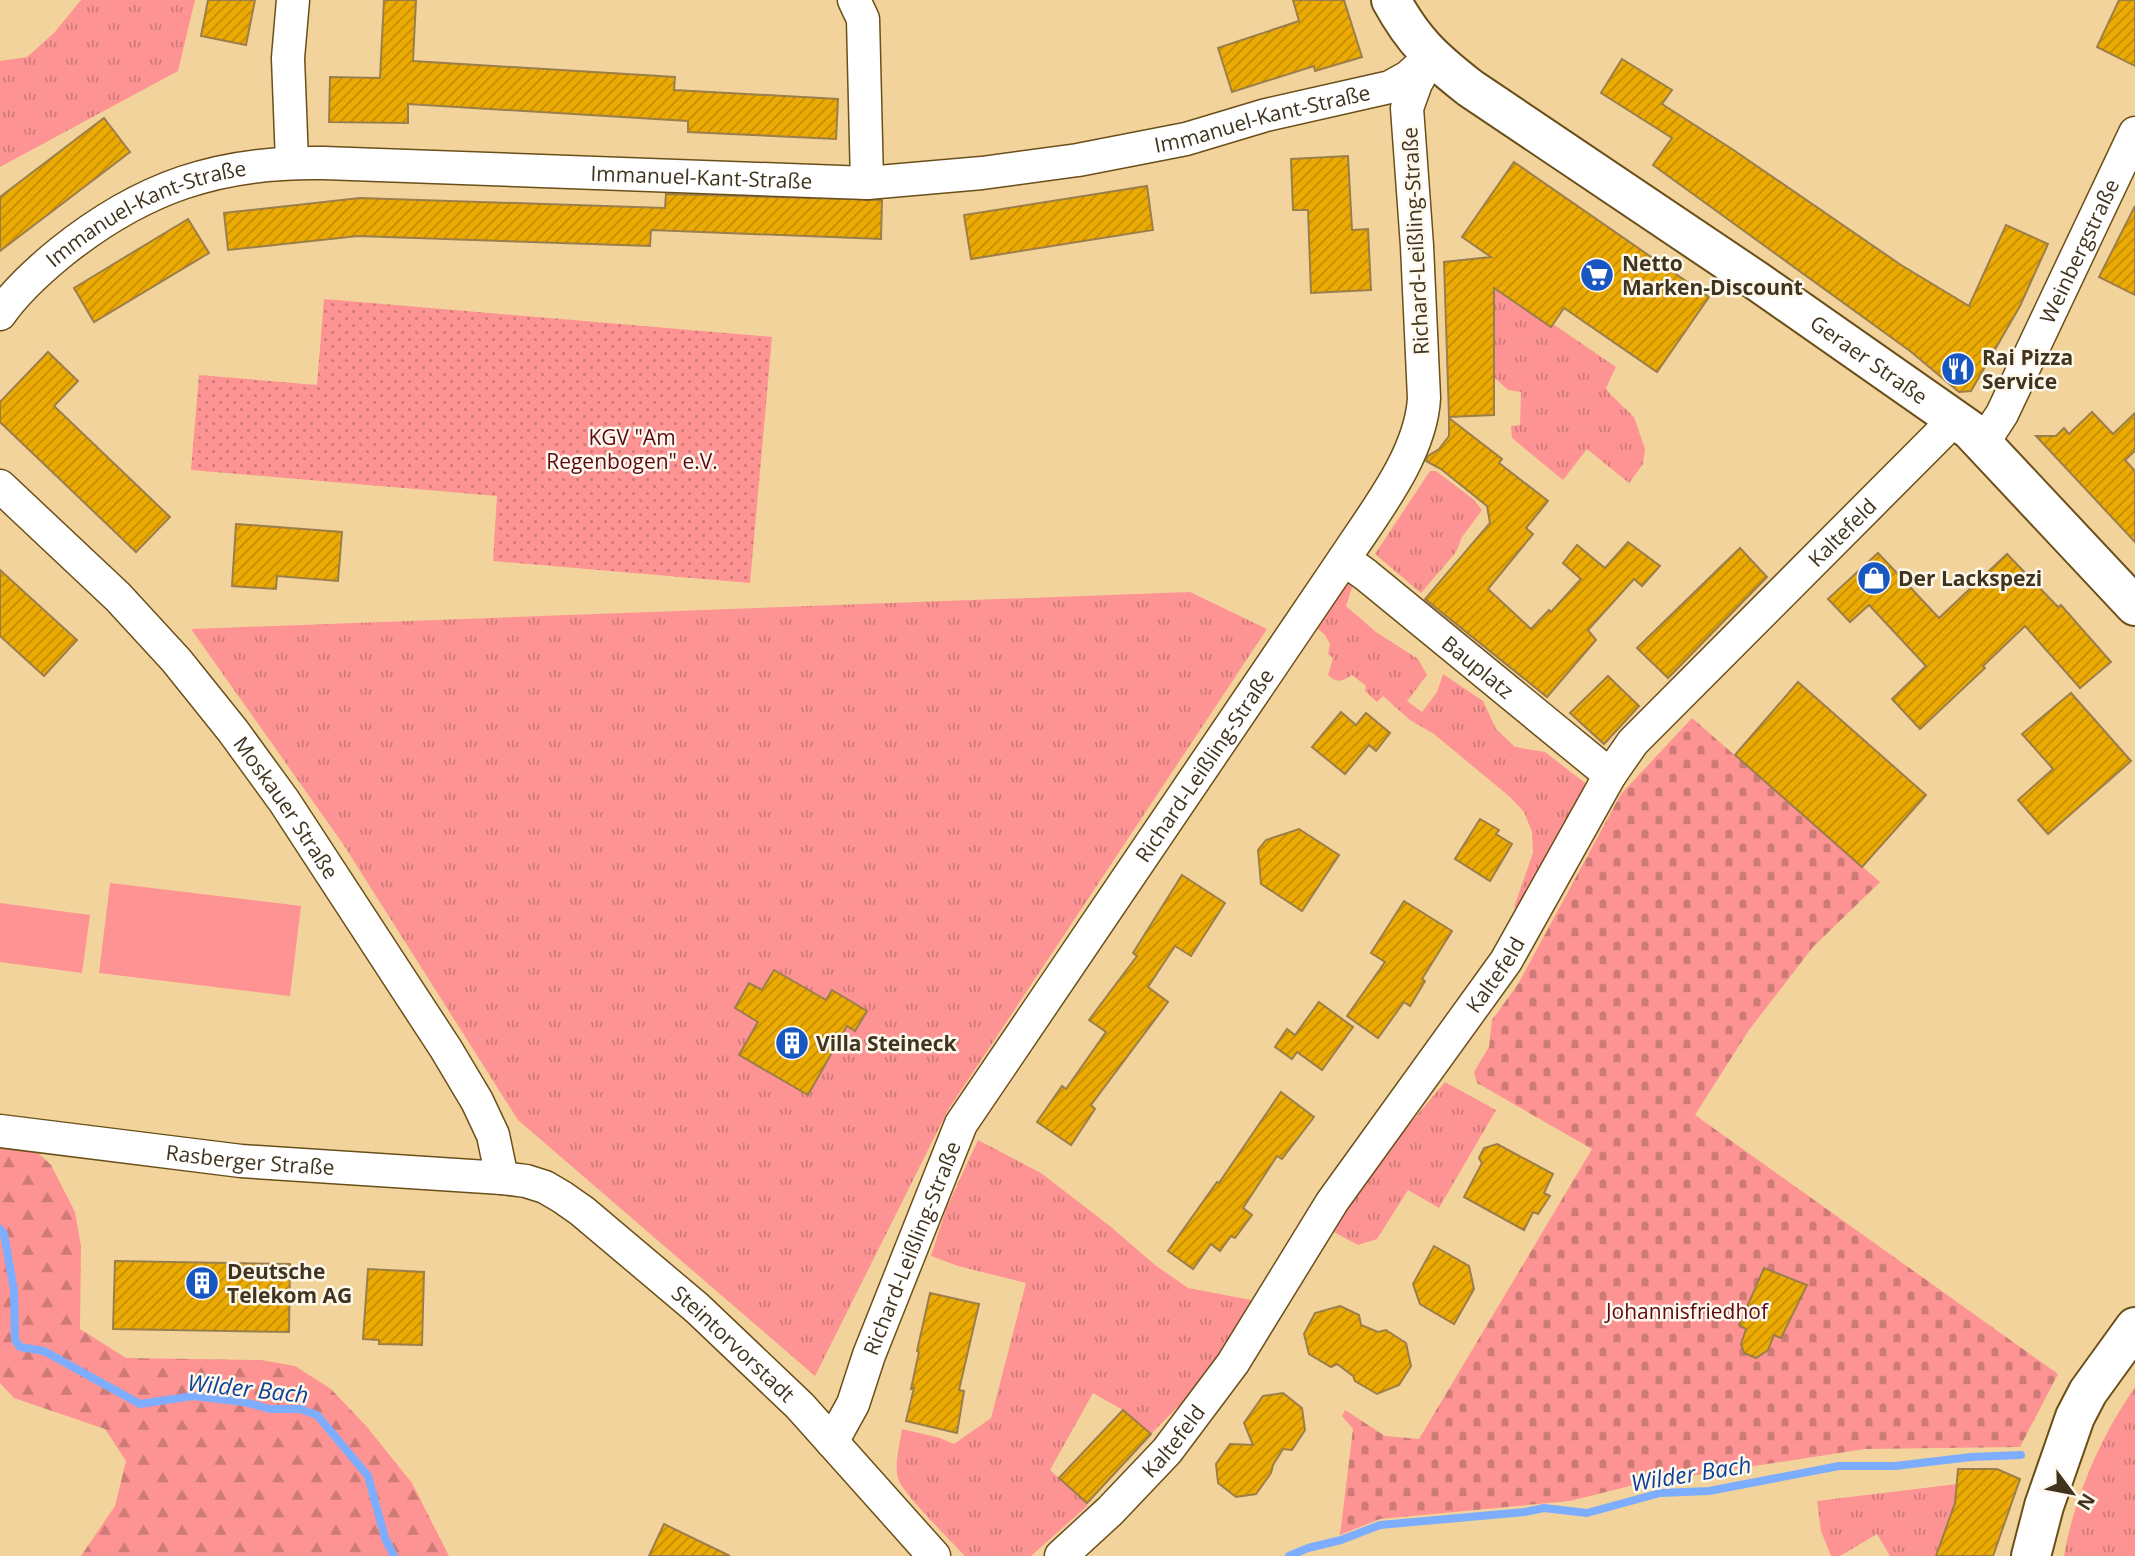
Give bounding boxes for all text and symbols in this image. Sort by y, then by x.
street label: Immanuel-Kant-Straße [1152,78,1373,159]
street label: Richard-Leißling-Straße [1395,126,1435,356]
street label: Immanuel-Kant-Straße [40,154,248,273]
street label: Immanuel-Kant-Straße [590,159,813,195]
street label: Weinbergstraße [2033,174,2125,328]
place label: Netto Marken-Discount [1622,249,1803,301]
supermarket icon: Netto Marken-Discount [1578,256,1616,294]
street label: Geraer Straße [1805,309,1933,410]
place label: Rai Pizza Service [1982,343,2073,395]
restaurant icon: Rai Pizza Service [1939,350,1977,388]
park label: KGV "Am Regenbogen" e.V. [546,423,718,475]
street label: Kaltefeld [1802,492,1882,573]
shop icon: Der Lackspezi [1855,559,1893,597]
place label: Der Lackspezi [1898,564,2042,592]
street label: Bauplatz [1436,629,1520,705]
street label: Richard-Leißling-Straße [1129,663,1280,868]
street label: Moskauer Straße [227,731,345,884]
street label: Kaltefeld [1459,932,1531,1018]
building icon: Villa Steineck [773,1024,811,1062]
place label: Villa Steineck [816,1029,958,1057]
street label: Richard-Leißling-Straße [856,1137,967,1359]
street label: Rasberger Straße [164,1138,336,1181]
place label: Deutsche Telekom AG [227,1257,352,1309]
building icon: Deutsche Telekom AG [183,1264,221,1302]
street label: Steintorvorstadt [666,1279,801,1408]
park label: Johannisfriedhof [1604,1297,1770,1325]
water label: Wilder Bach [186,1366,310,1410]
street label: Kaltefeld [1135,1399,1211,1483]
water label: Wilder Bach [1628,1448,1754,1498]
north arrow [2037,1458,2107,1528]
text: N [2071,1489,2102,1515]

